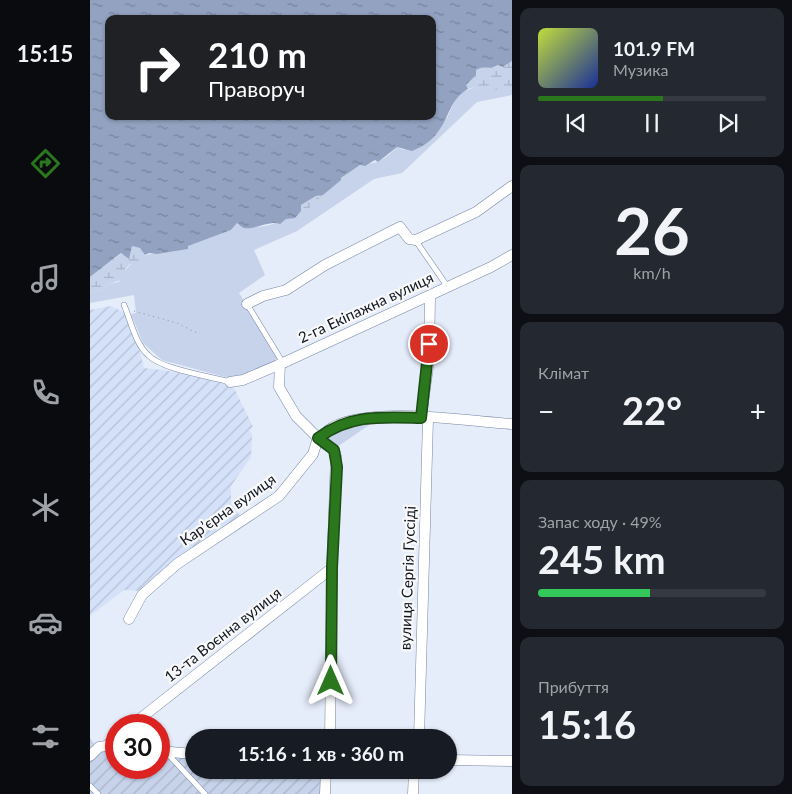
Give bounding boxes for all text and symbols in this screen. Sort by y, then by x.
text: 210 m [208,33,307,75]
icon: right [125,35,190,100]
text: 101.9 FM [613,37,695,60]
text: 15:15 [17,40,73,67]
text: Музика [613,60,669,79]
text: Праворуч [208,75,305,102]
icon: previous [562,109,590,137]
icon: pause [638,109,666,137]
icon: next [714,109,742,137]
icon: directions [28,146,63,181]
text: 26 [614,191,690,269]
icon: music [28,261,63,296]
text: km/h [633,263,671,282]
street label: 2-га Екіпажна вулиця [295,268,436,346]
pin [408,323,450,365]
icon: arrive [415,330,443,358]
text: Клімат [538,363,589,382]
icon: phone [28,375,63,410]
text: 22° [622,387,682,433]
text: − [538,394,554,428]
text: + [750,394,766,428]
street label: Карʼєрна вулиця [176,470,279,549]
icon: climate [28,490,63,525]
street label: вулиця Сергія Гуссіді [395,506,419,650]
text: Запас ходу · 49% [538,512,662,531]
text: 245 km [538,536,666,582]
street label: 13-та Воєнна вулиця [160,583,284,685]
icon: car [28,605,63,640]
position arrow [304,654,356,706]
text: Прибуття [538,677,609,696]
text: 15:16 [538,701,636,747]
speed limit sign: 30 [105,714,170,779]
icon: filters [28,719,63,754]
text: 15:16 · 1 хв · 360 m [238,742,404,765]

